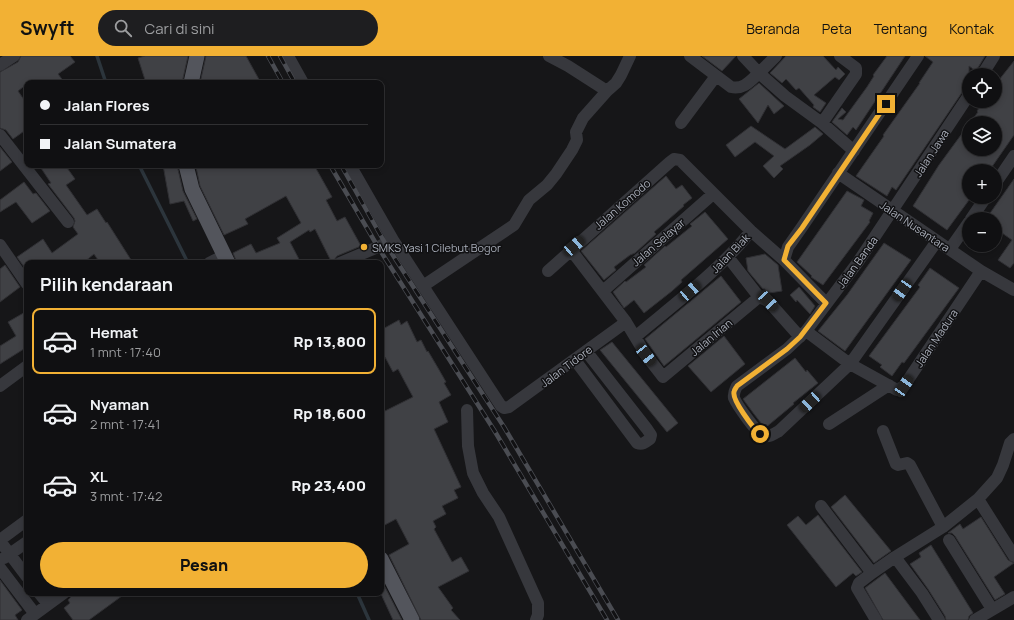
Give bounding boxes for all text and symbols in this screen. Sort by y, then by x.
search box [98,10,378,46]
text: Swyft [20,15,74,41]
icon: search [112,17,134,39]
text: Cari di sini [144,18,215,39]
text: Beranda [746,19,800,38]
text: Peta [822,19,852,38]
text: Tentang [874,19,927,38]
text: Kontak [949,19,994,38]
map controls [962,68,1002,252]
button: locate [962,68,1002,108]
text: Jalan Flores [64,95,150,116]
route end [877,95,895,113]
button: layers [962,116,1002,156]
street label: Jalan Jawa [910,126,952,180]
text: Jalan Sumatera [64,133,176,154]
button: + [962,164,1002,204]
street label: Jalan Komodo [591,175,654,233]
street label: Jalan Nusantara [877,197,953,255]
button: − [962,212,1002,252]
street label: Jalan Selayar [628,215,688,269]
street label: Jalan Biak [707,230,753,276]
street label: Jalan Banda [833,233,881,291]
car [561,234,587,258]
place label: SMKS Yasi 1 Cilebut Bogor [372,240,501,255]
marker: SMKS Yasi 1 Cilebut Bogor [359,242,369,252]
text: Pilih kendaraan [40,272,173,296]
car [890,277,914,303]
car [677,279,703,303]
car [755,288,781,314]
street label: Jalan Madura [911,306,961,370]
street label: Jalan Irian [687,315,735,359]
text: Hemat [90,322,138,343]
icon: car [42,323,78,359]
text: Rp 13,800 [294,331,366,352]
street label: Jalan Tidore [537,341,595,390]
car [634,342,658,368]
text: 1 mnt · 17:40 [90,343,161,361]
car [892,373,916,399]
car [797,389,823,415]
text: Nyaman [90,394,149,415]
icon: car [42,395,78,431]
text: Rp 18,600 [293,403,366,424]
text: 2 mnt · 17:41 [90,415,160,433]
route start [751,425,769,443]
text: XL [90,466,108,487]
icon: car [42,467,78,503]
text: Rp 23,400 [291,475,366,496]
text: 3 mnt · 17:42 [90,487,162,505]
button: Pesan [40,542,368,588]

